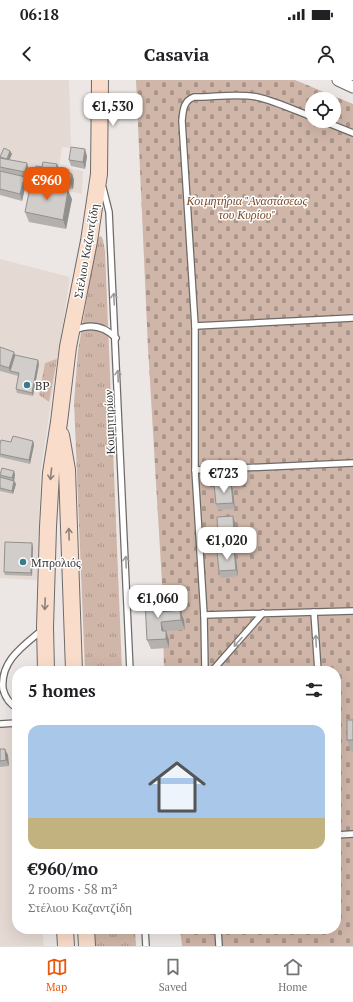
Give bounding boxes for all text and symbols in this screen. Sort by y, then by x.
text: 06:18 [20,4,59,24]
text: Casavia [144,42,209,66]
icon: back [16,43,38,65]
icon: person [315,43,337,65]
map controls [305,92,341,128]
button: locate [305,92,341,128]
pin: €1,530 [80,93,146,127]
text: €1,530 [93,97,133,115]
pin: €960 [23,167,71,201]
text: €960 [32,171,62,189]
park label: Κοιμητήρια "Αναστάσεως του Κυρίου" [186,193,308,222]
street label: Στέλιου Καζαντζίδη [70,202,102,300]
one-way arrow [110,293,118,306]
one-way arrow [114,370,121,383]
place label: BP [35,378,50,393]
marker: BP [22,380,32,390]
street label: Κοιμητηρίων [100,389,118,455]
pin: €723 [200,460,248,494]
text: €723 [209,464,239,482]
one-way arrow [47,467,55,480]
pin: €1,020 [194,527,260,561]
one-way arrow [65,528,73,541]
text: €1,020 [207,531,247,549]
place label: Μπρολιός [31,555,81,570]
one-way arrow [122,556,129,569]
marker: Μπρολιός [18,557,28,567]
pin: €1,060 [125,585,191,619]
text: €1,060 [138,589,178,607]
one-way arrow [42,597,49,610]
one-way arrow [312,635,320,648]
one-way arrow [233,637,242,647]
text: 5 homes [28,679,96,702]
icon: filters [303,679,325,701]
icon: home [141,751,213,823]
text: €960/mo [28,857,98,880]
text: 2 rooms · 58 m² [28,880,118,898]
text: Στέλιου Καζαντζίδη [28,898,132,916]
tab: Map [46,956,68,994]
tab: Saved [159,956,187,994]
tab: Home [278,956,307,994]

